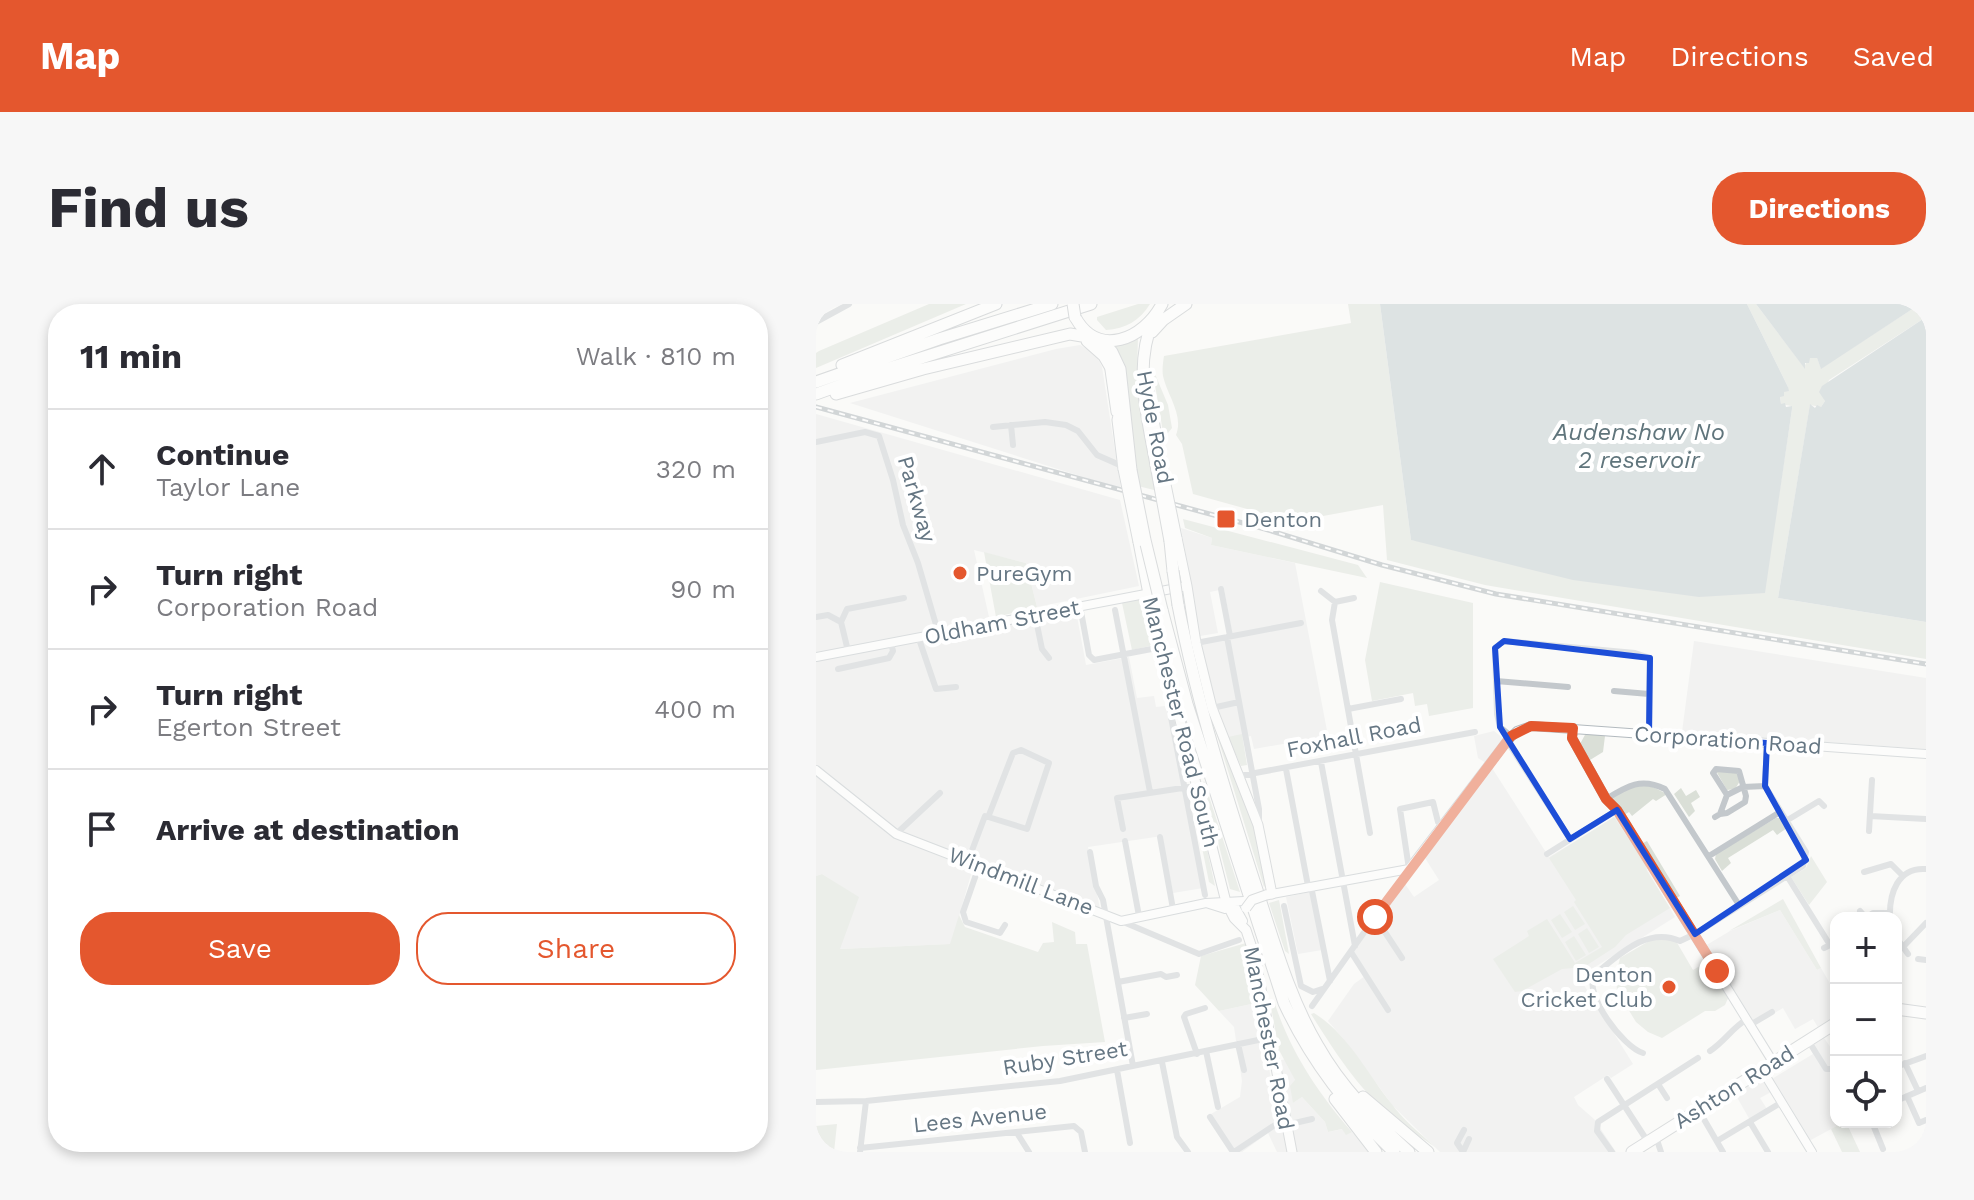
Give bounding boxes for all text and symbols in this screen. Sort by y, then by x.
text: Map [40,34,120,78]
text: Map [1569,40,1626,73]
text: Directions [1670,40,1809,73]
text: Saved [1853,40,1934,73]
button: Directions [1712,172,1926,245]
text: Find us [48,175,249,241]
text: 11 min [80,336,182,376]
text: Walk · 810 m [576,341,736,371]
street label: Hyde Road [1132,368,1178,486]
water label: Audenshaw No 2 reservoir [1552,418,1725,474]
text: Continue [156,437,289,472]
icon: ahead [80,447,124,491]
street label: Parkway [893,453,941,546]
text: 320 m [656,454,736,484]
text: Taylor Lane [156,472,300,502]
place label: Denton [1244,507,1322,532]
marker: Denton [1215,508,1237,530]
text: Turn right [156,557,302,592]
place label: PureGym [976,561,1072,586]
marker: PureGym [951,564,969,582]
icon: right [80,567,124,611]
text: 90 m [670,574,736,604]
text: Corporation Road [156,592,378,622]
street label: Manchester Road South [1138,594,1224,850]
street label: Oldham Street [922,595,1082,649]
text: Turn right [156,677,302,712]
icon: right [80,687,124,731]
text: 400 m [654,694,736,724]
text: Egerton Street [156,712,341,742]
street label: Foxhall Road [1285,712,1423,762]
street label: Corporation Road [1633,721,1823,759]
icon: arrive [80,807,124,851]
text: Arrive at destination [156,812,460,847]
street label: Windmill Lane [945,842,1097,920]
route start [1357,899,1393,935]
button: Save [80,912,400,985]
button: Share [416,912,736,985]
map controls [1830,912,1902,1128]
button: + [1830,912,1902,984]
street label: Manchester Road [1239,944,1299,1132]
route end [1699,953,1735,989]
place label: Denton Cricket Club [1520,962,1653,1012]
marker: Denton Cricket Club [1660,978,1678,996]
button: − [1830,984,1902,1056]
street label: Ruby Street [1001,1036,1129,1080]
street label: Ashton Road [1669,1040,1799,1134]
button: locate [1830,1056,1902,1128]
street label: Lees Avenue [912,1099,1048,1137]

